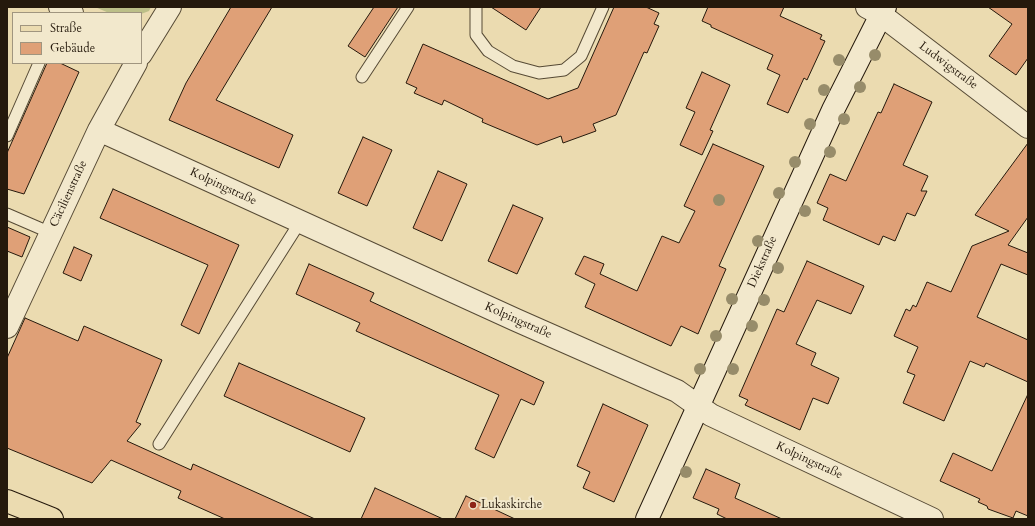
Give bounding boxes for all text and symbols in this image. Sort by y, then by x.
legend [12,12,142,64]
text: Straße [50,20,82,36]
street label: Ludwigstraße [916,39,980,93]
text: Gebäude [50,40,95,56]
street label: Cäcilienstraße [47,158,91,230]
street label: Kolpingstraße [187,165,259,209]
street label: Diekstraße [745,234,781,290]
street label: Kolpingstraße [482,300,554,342]
street label: Kolpingstraße [773,439,845,483]
place label: Lukaskirche [481,498,542,512]
marker: Lukaskirche [468,500,478,510]

